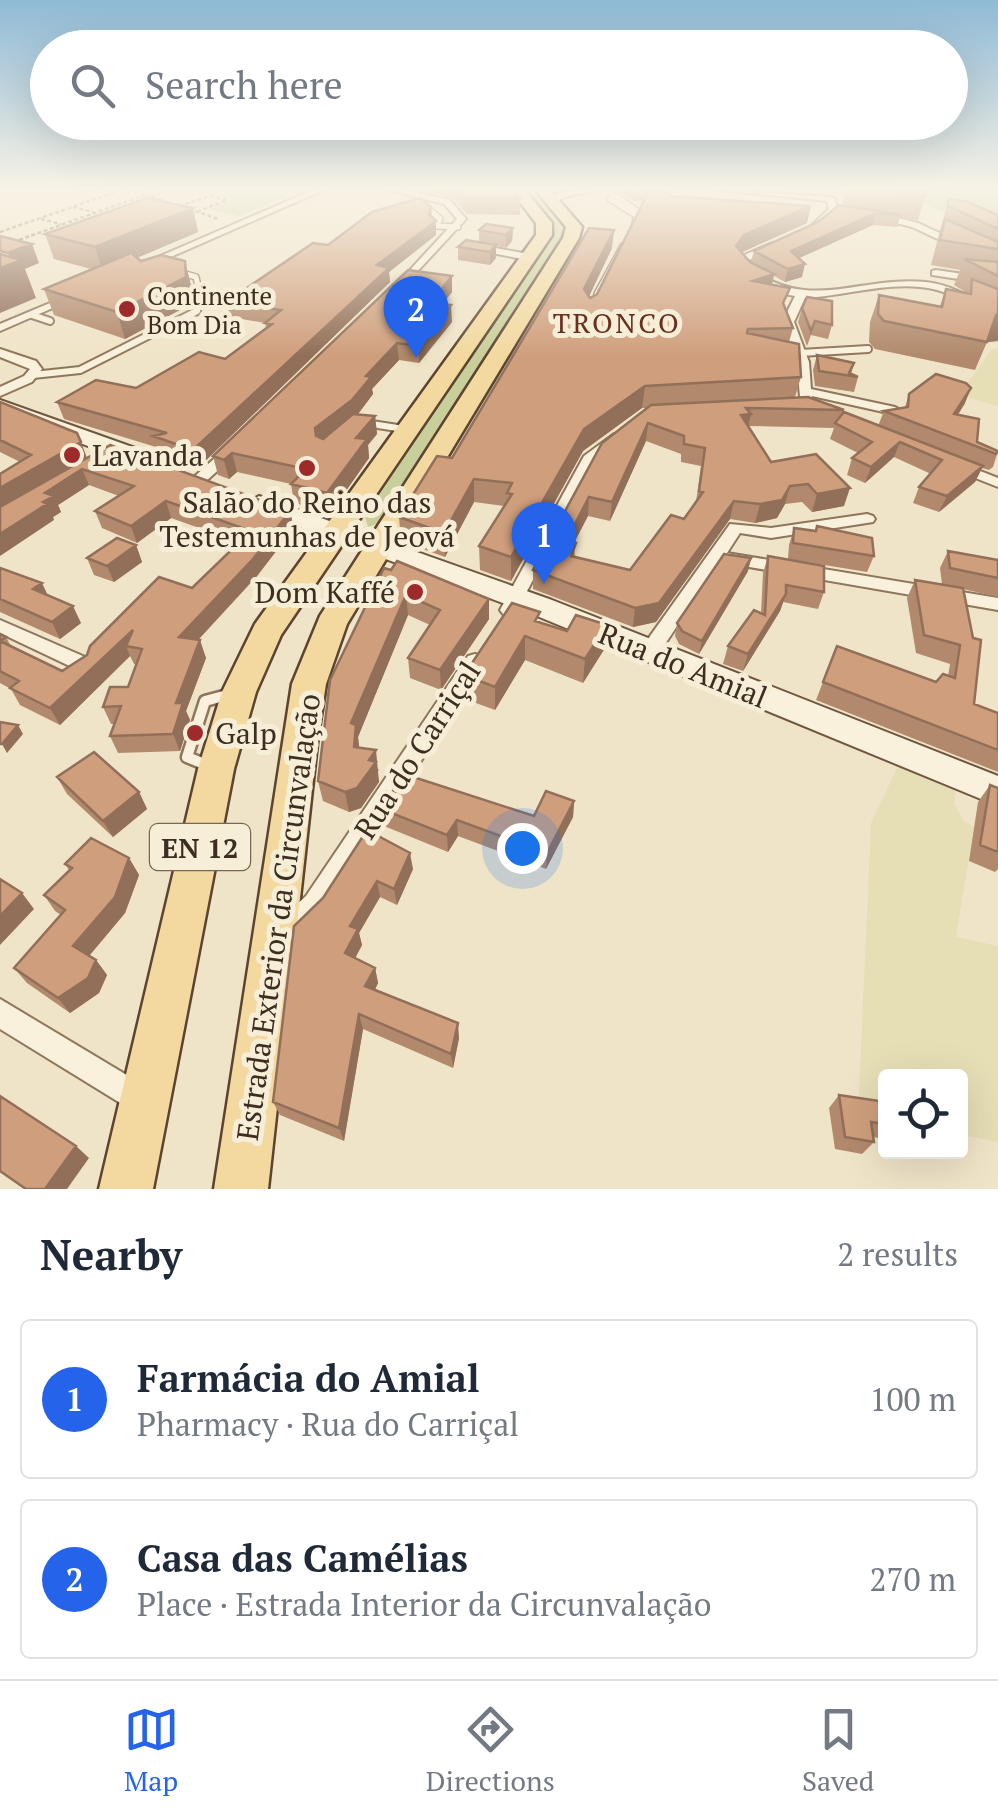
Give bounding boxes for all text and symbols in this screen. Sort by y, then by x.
search box [30,30,968,140]
icon: search [65,58,120,113]
text: Search here [145,60,343,110]
pin: 2 [384,276,448,358]
place label: Continente Bom Dia [147,279,272,341]
marker: Continente Bom Dia [116,298,138,320]
district label: TRONCO [553,304,681,341]
place label: Lavanda [92,435,204,475]
marker: Lavanda [61,444,83,466]
marker: Salão do Reino das Testemunhas de Jeová [296,457,318,479]
place label: Salão do Reino das Testemunhas de Jeová [159,482,455,556]
pin: 1 [512,502,576,584]
place label: Dom Kaffé [254,572,395,612]
marker: Dom Kaffé [404,581,426,603]
street label: Rua do Amial [593,613,773,717]
street label: Rua do Carriçal [345,654,489,846]
street label: Estrada Exterior da Circunvalação [227,691,329,1143]
place label: Galp [215,713,277,753]
marker: Galp [184,722,206,744]
your location [497,823,548,874]
road number: EN 12 [150,824,250,870]
map controls [878,1069,968,1159]
button: locate [878,1069,968,1159]
text: Nearby [40,1226,182,1282]
text: 2 results [837,1233,958,1275]
text: Farmácia do Amial [137,1353,480,1403]
text: 1 [65,1378,84,1420]
text: 100 m [869,1378,956,1420]
text: Pharmacy · Rua do Carriçal [137,1403,519,1445]
text: Casa das Camélias [137,1533,468,1583]
text: 2 [65,1558,84,1600]
text: 270 m [869,1558,956,1600]
text: Place · Estrada Interior da Circunvalação [137,1583,711,1625]
tab: Map [124,1702,179,1799]
tab: Directions [426,1702,555,1799]
tab: Saved [802,1702,874,1799]

